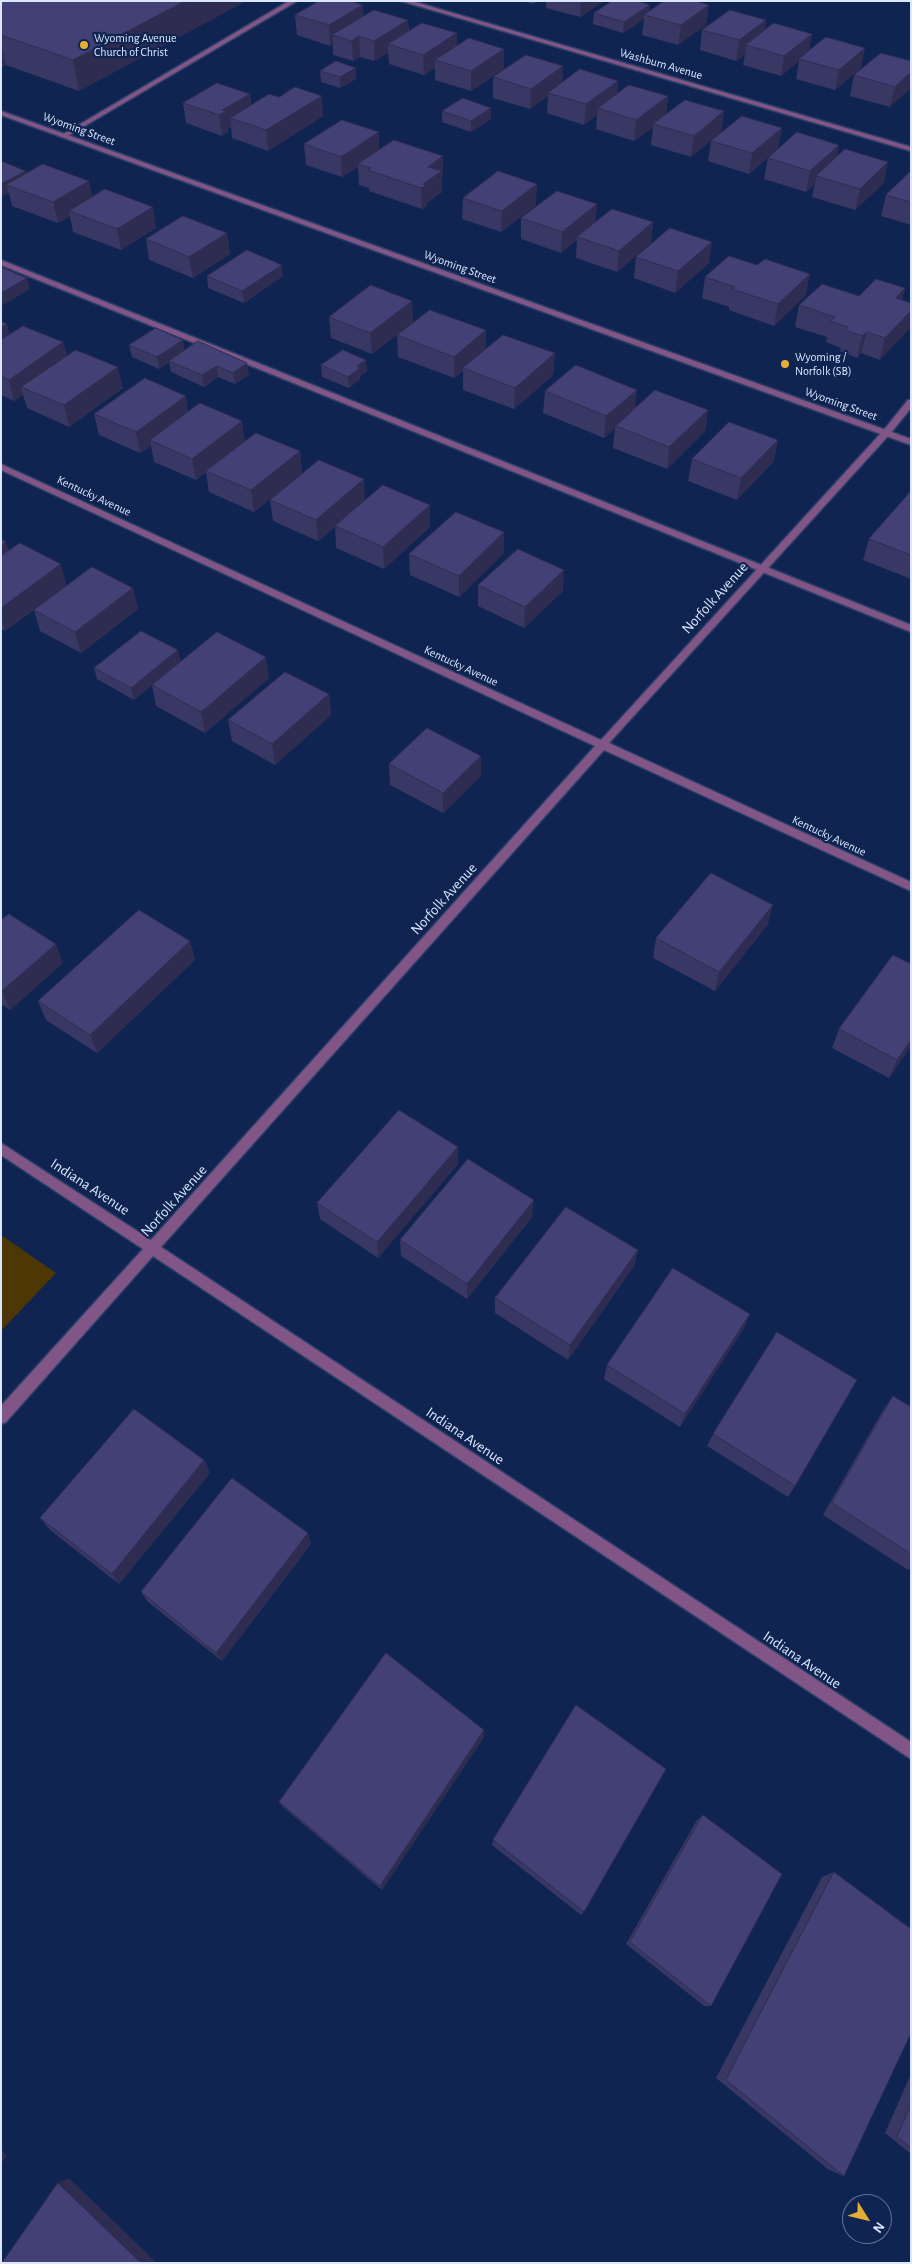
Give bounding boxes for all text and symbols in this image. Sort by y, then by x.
place label: Wyoming Avenue Church of Christ [94,31,177,59]
marker: Wyoming Avenue Church of Christ [78,39,90,51]
street label: Washburn Avenue [618,45,704,83]
street label: Wyoming Street [41,109,117,149]
street label: Wyoming Street [422,247,498,287]
place label: Wyoming / Norfolk (SB) [795,350,852,378]
marker: Wyoming / Norfolk (SB) [779,358,791,370]
street label: Wyoming Street [803,384,879,424]
street label: Kentucky Avenue [55,473,133,519]
street label: Norfolk Avenue [678,558,752,638]
street label: Kentucky Avenue [422,643,500,689]
street label: Kentucky Avenue [790,813,868,859]
street label: Norfolk Avenue [407,859,481,939]
street label: Indiana Avenue [47,1155,133,1219]
street label: Norfolk Avenue [137,1161,211,1241]
street label: Indiana Avenue [422,1403,508,1469]
street label: Indiana Avenue [759,1627,845,1693]
north arrow [842,2194,892,2244]
text: N [870,2219,887,2235]

